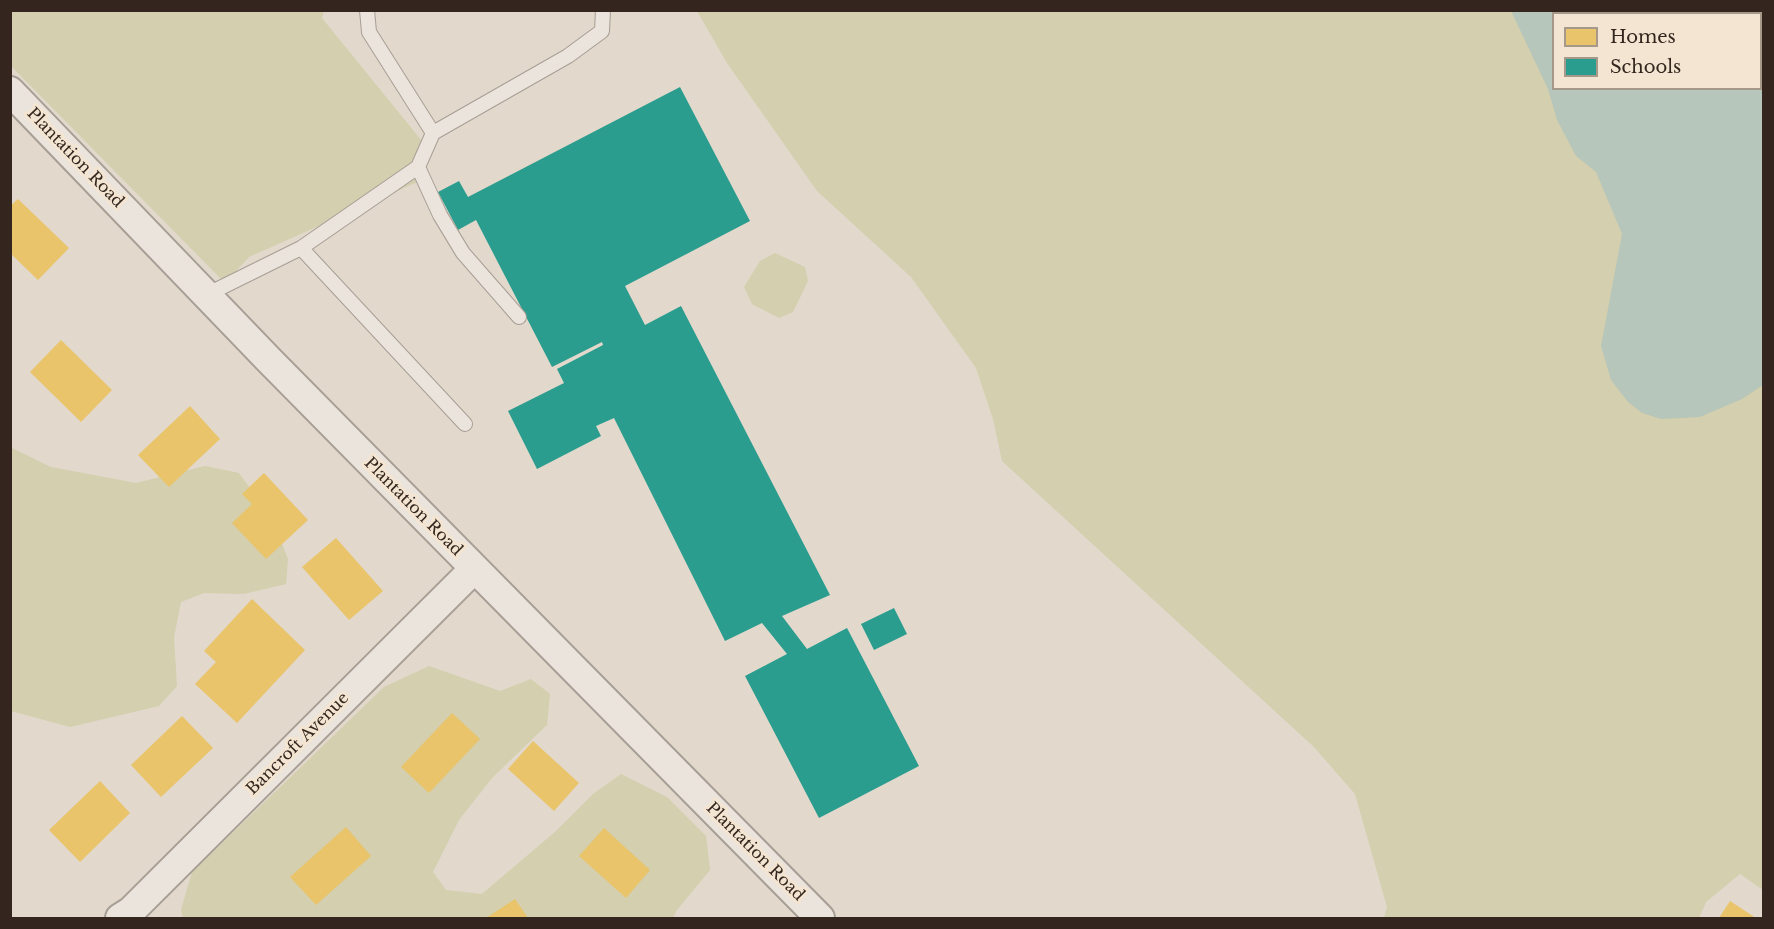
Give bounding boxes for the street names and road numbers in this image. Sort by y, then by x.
street label: Plantation Road [23,104,127,212]
street label: Plantation Road [360,454,466,560]
street label: Bancroft Avenue [243,689,353,799]
street label: Plantation Road [702,799,808,905]

